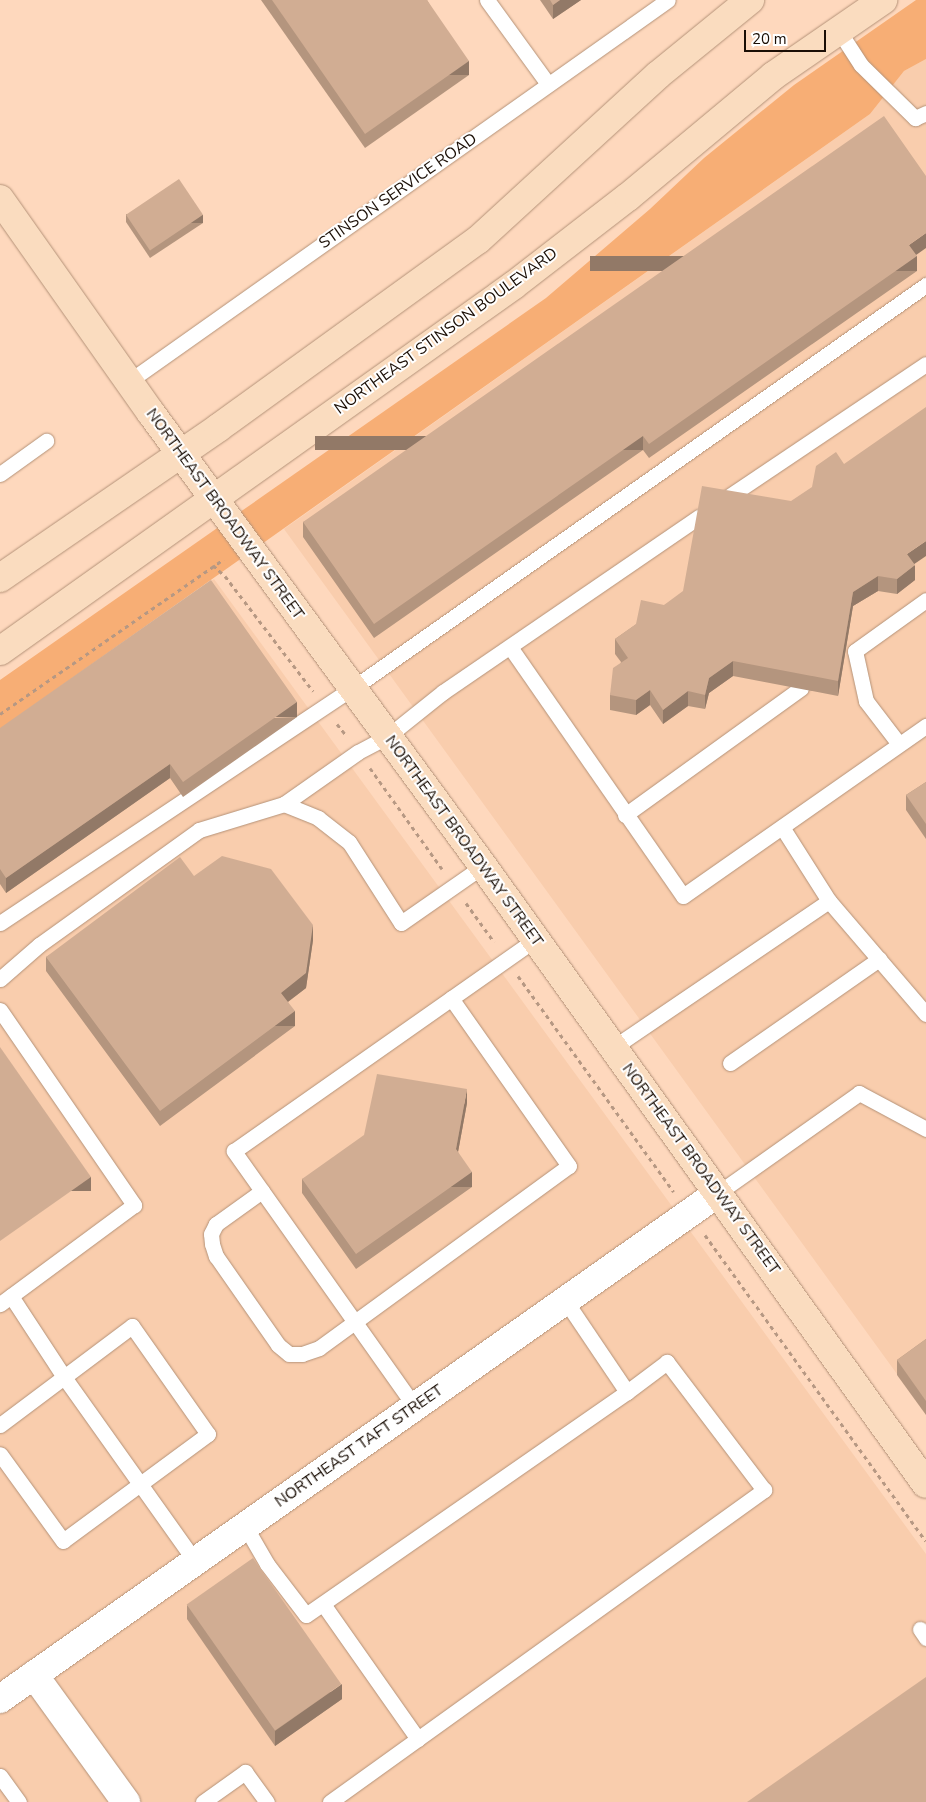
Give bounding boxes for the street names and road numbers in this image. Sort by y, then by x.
street label: STINSON SERVICE ROAD [315,129,481,253]
street label: NORTHEAST STINSON BOULEVARD [331,244,561,418]
street label: NORTHEAST BROADWAY STREET [142,405,308,623]
street label: NORTHEAST BROADWAY STREET [381,732,547,950]
street label: NORTHEAST BROADWAY STREET [618,1060,784,1278]
street label: NORTHEAST TAFT STREET [271,1381,447,1511]

